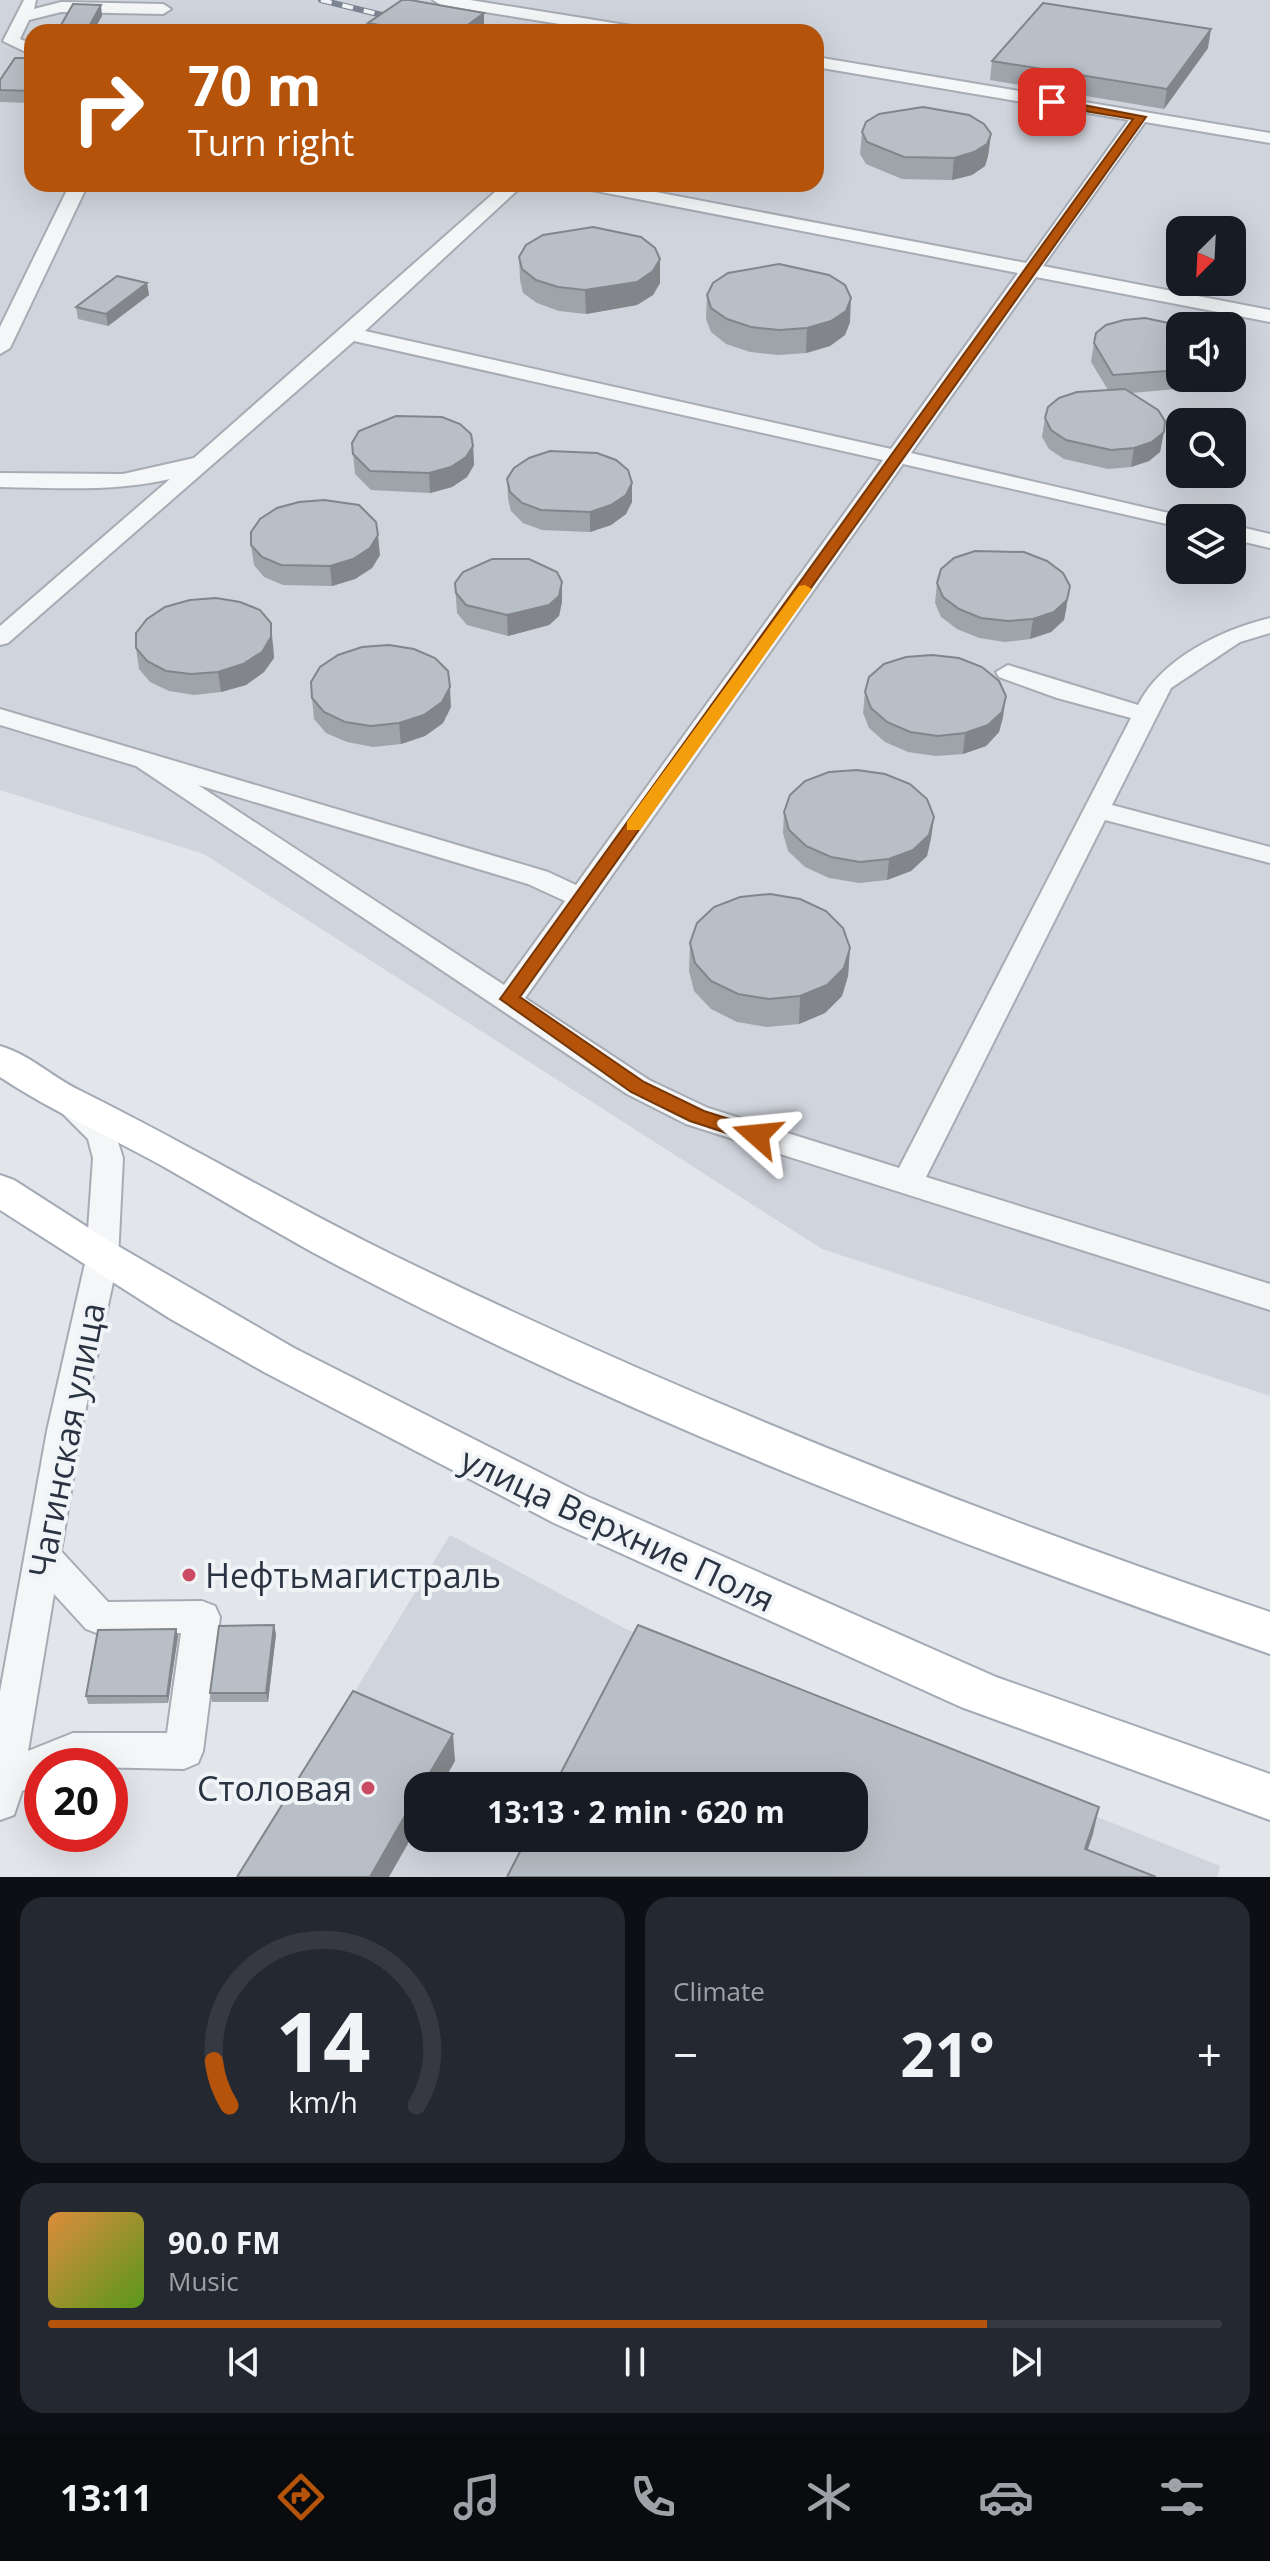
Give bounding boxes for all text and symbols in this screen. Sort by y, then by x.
text: 70 m [188,46,322,122]
icon: right [56,56,160,160]
pin [1018,68,1086,136]
icon: arrive [1030,80,1074,124]
text: Turn right [188,118,354,167]
north arrow [1166,216,1246,296]
map controls [1166,216,1246,584]
button: sound [1166,312,1246,392]
button: search [1166,408,1246,488]
button: layers [1166,504,1246,584]
position arrow [715,1093,799,1177]
street label: Чагинская улица [17,1299,115,1581]
street label: улица Верхние Поля [454,1436,782,1622]
place label: Нефтьмагистраль [205,1552,501,1598]
marker: Нефтьмагистраль [180,1566,198,1584]
speed limit sign: 20 [24,1748,128,1852]
place label: Столовая [197,1765,352,1811]
marker: Столовая [359,1779,377,1797]
text: 13:13 · 2 min · 620 m [487,1791,785,1832]
text: Climate [673,1973,765,2009]
text: 14 [275,1983,370,2096]
text: 21° [900,2013,995,2095]
text: − [673,2024,698,2084]
text: + [1197,2024,1222,2084]
text: km/h [288,2082,357,2121]
text: 90.0 FM [168,2222,281,2263]
text: Music [168,2263,239,2299]
icon: previous [222,2340,266,2384]
icon: pause [613,2340,657,2384]
icon: next [1004,2340,1048,2384]
icon: directions [273,2469,329,2525]
icon: music [449,2469,505,2525]
icon: phone [625,2469,681,2525]
icon: climate [801,2469,857,2525]
icon: car [978,2469,1034,2525]
icon: filters [1154,2469,1210,2525]
text: 13:11 [60,2473,153,2522]

